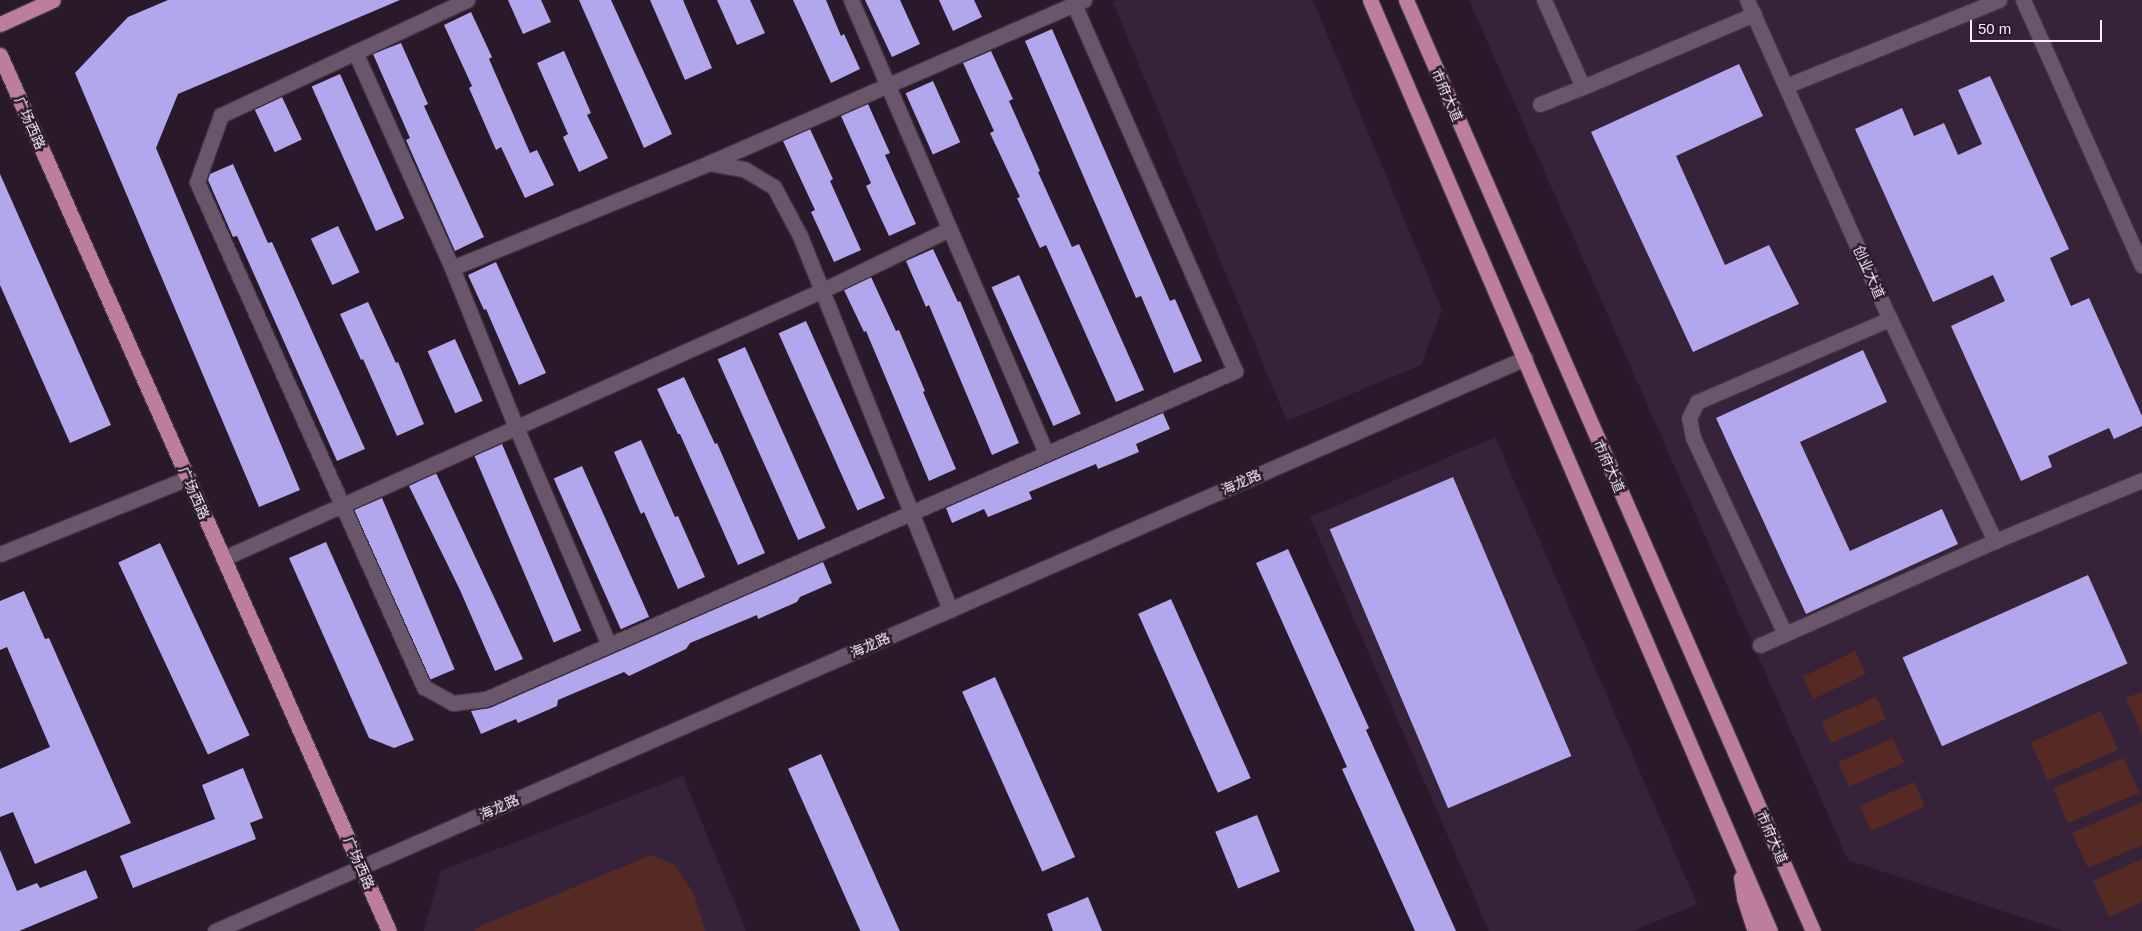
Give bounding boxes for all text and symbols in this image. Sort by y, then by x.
scale bar [1972,10,2104,42]
text: 50 m [1978,20,2011,37]
street label: 市府大道 [1428,66,1466,124]
street label: 广场西路 [11,94,49,152]
street label: 创业大道 [1850,243,1888,301]
street label: 市府大道 [1590,437,1628,495]
street label: 广场西路 [175,464,213,522]
street label: 海龙路 [1218,466,1264,498]
street label: 海龙路 [847,629,893,661]
street label: 海龙路 [476,791,522,823]
street label: 市府大道 [1753,808,1791,866]
street label: 广场西路 [340,834,378,892]

